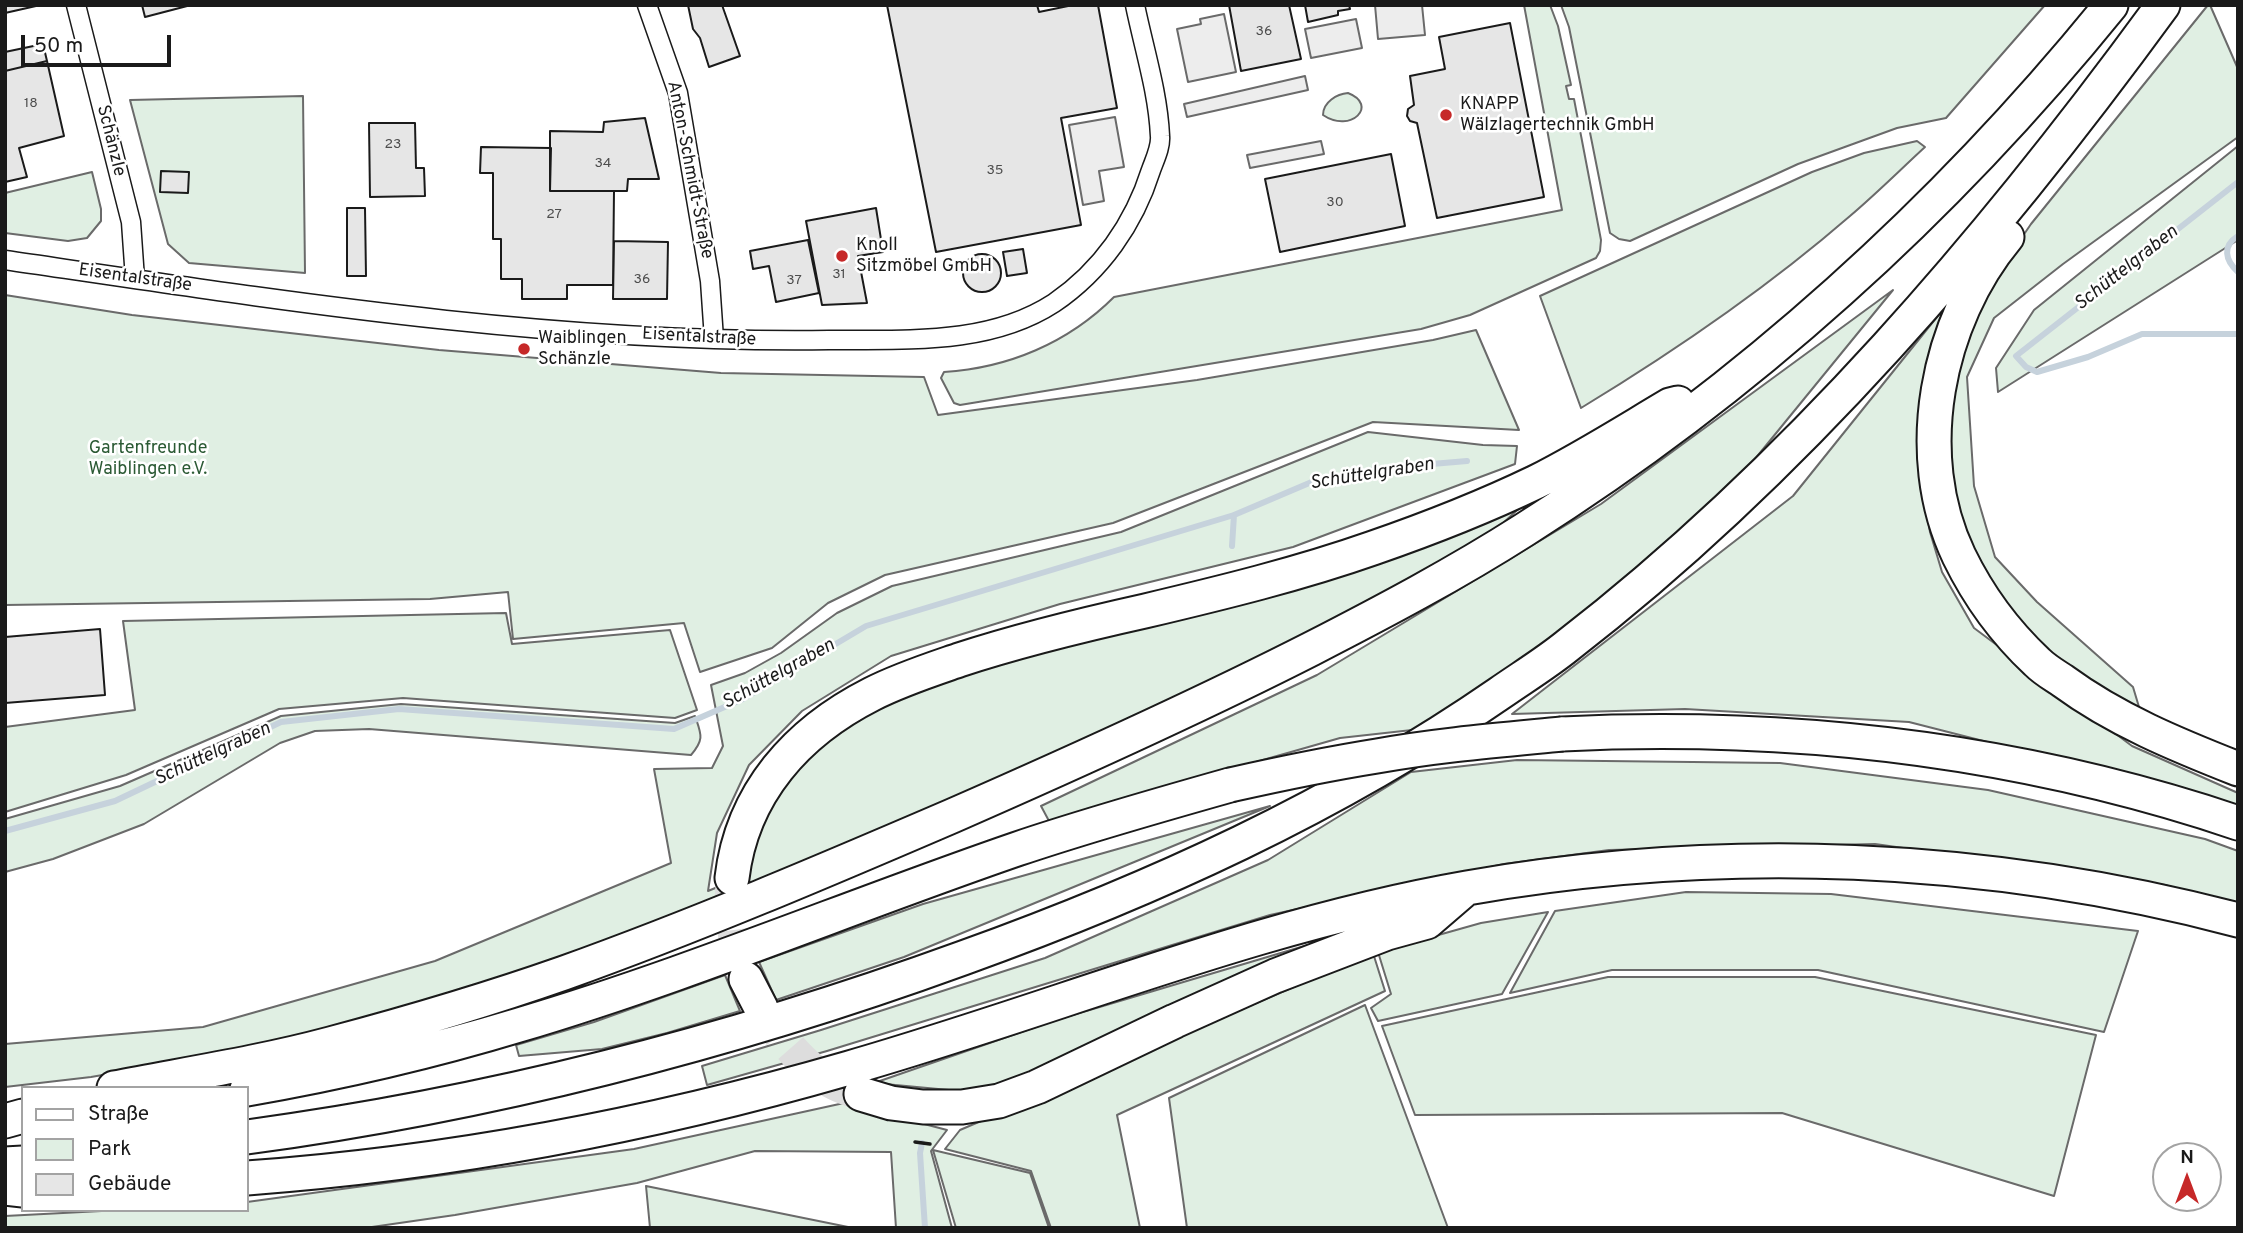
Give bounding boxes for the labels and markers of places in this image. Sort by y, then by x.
place label: KNAPP Wälzlagertechnik GmbH [1460,94,1655,136]
marker: KNAPP Wälzlagertechnik GmbH [1438,107,1454,123]
place label: Knoll Sitzmöbel GmbH [856,235,992,278]
marker: Knoll Sitzmöbel GmbH [834,248,850,264]
place label: Waiblingen Schänzle [538,328,627,370]
marker: Waiblingen Schänzle [516,341,532,357]

